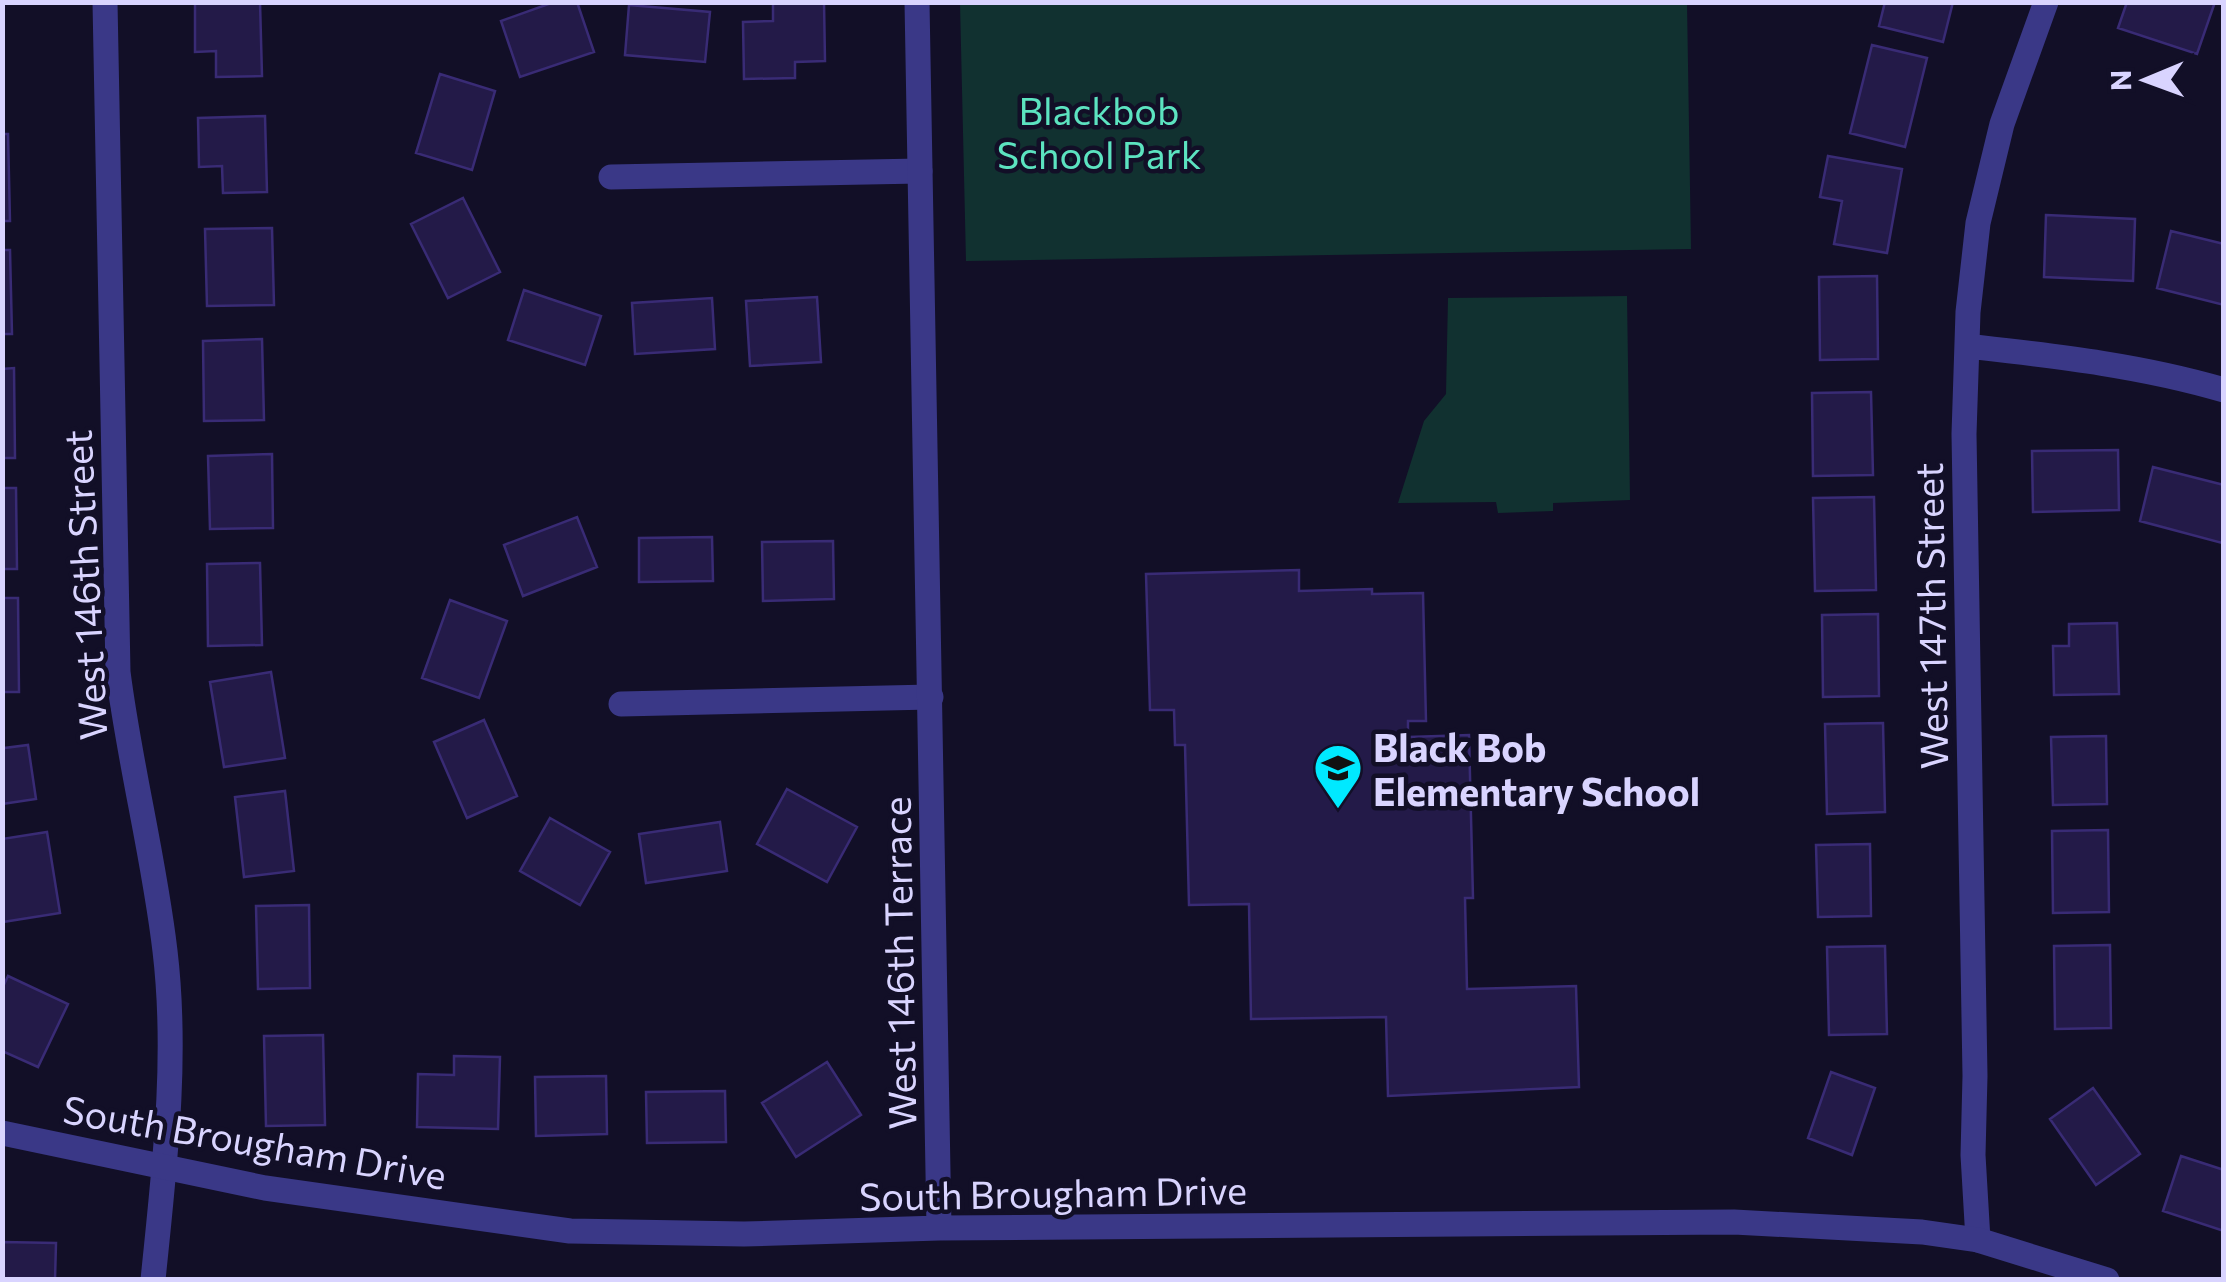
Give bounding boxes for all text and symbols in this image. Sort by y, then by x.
north arrow [2096,30,2196,130]
text: N [2103,70,2137,91]
park label: Blackbob School Park [997,86,1201,177]
street label: West 146th Street [52,429,116,741]
street label: West 147th Street [1904,462,1956,770]
place label: Black Bob Elementary School [1373,723,1700,814]
school or university icon: Black Bob Elementary School [1312,742,1364,810]
street label: West 146th Terrace [872,796,924,1130]
street label: South Brougham Drive [60,1084,450,1198]
street label: South Brougham Drive [858,1165,1248,1219]

